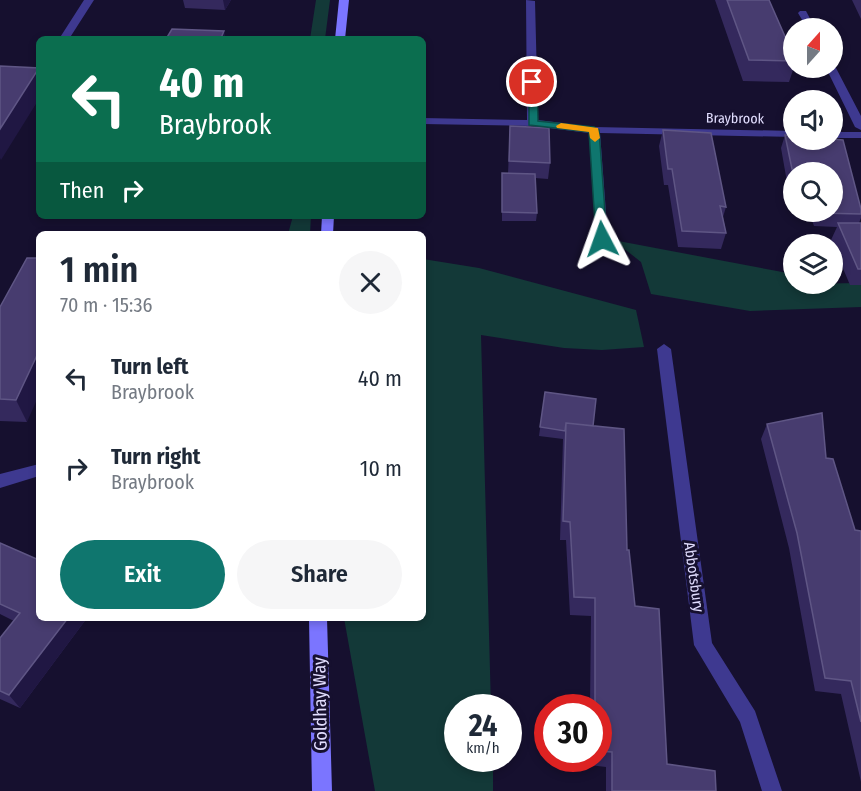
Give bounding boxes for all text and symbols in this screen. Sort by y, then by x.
north arrow [783,18,843,78]
map controls [783,18,843,294]
pin [506,56,557,107]
text: 40 m [159,58,244,108]
icon: left [60,60,138,138]
icon: arrive [515,65,548,98]
button: sound [783,90,843,150]
text: Braybrook [159,109,271,141]
street label: Braybrook [706,109,765,128]
button: search [783,162,843,222]
icon: right [116,174,149,207]
text: Then [60,177,104,204]
position arrow [570,207,634,271]
button: layers [783,234,843,294]
text: 1 min [60,248,138,292]
button: close [339,251,402,314]
text: 70 m · 15:36 [60,293,152,317]
text: Turn left [111,353,189,380]
icon: left [60,362,93,395]
text: 40 m [358,365,402,392]
text: Braybrook [111,380,194,404]
text: Turn right [111,443,200,470]
icon: right [60,452,93,485]
text: 10 m [360,455,402,482]
text: Braybrook [111,470,194,494]
button: Exit [60,540,225,609]
button: Share [237,540,402,609]
street label: Abbotsbury [680,541,708,614]
street label: Goldhay Way [308,657,332,751]
speed limit sign: 30 [534,694,612,772]
text: 24 [469,708,497,744]
text: km/h [466,739,500,757]

